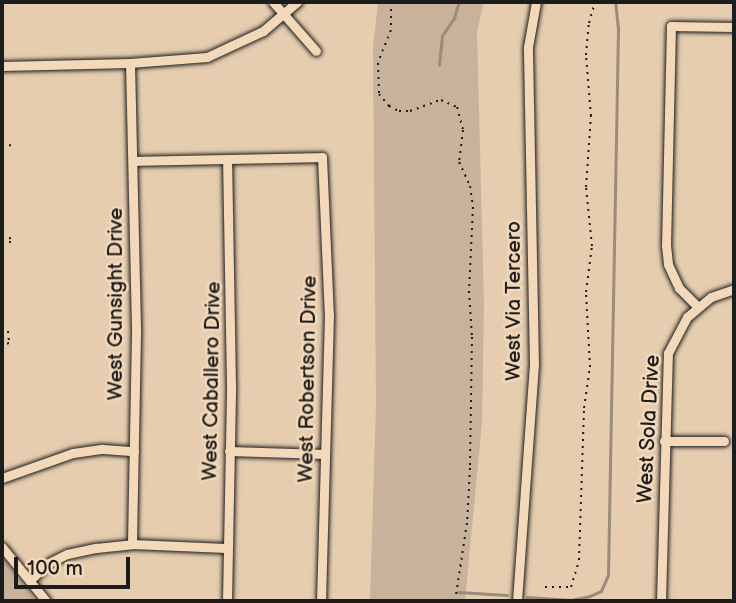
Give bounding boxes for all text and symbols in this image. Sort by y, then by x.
street label: West Gunsight Drive [103,208,129,400]
street label: West Via Tercero [501,220,527,382]
street label: West Robertson Drive [294,275,322,483]
street label: West Caballero Drive [198,281,226,481]
street label: West Sola Drive [633,354,665,504]
scale bar [18,544,133,588]
text: 100 m [27,556,83,581]

